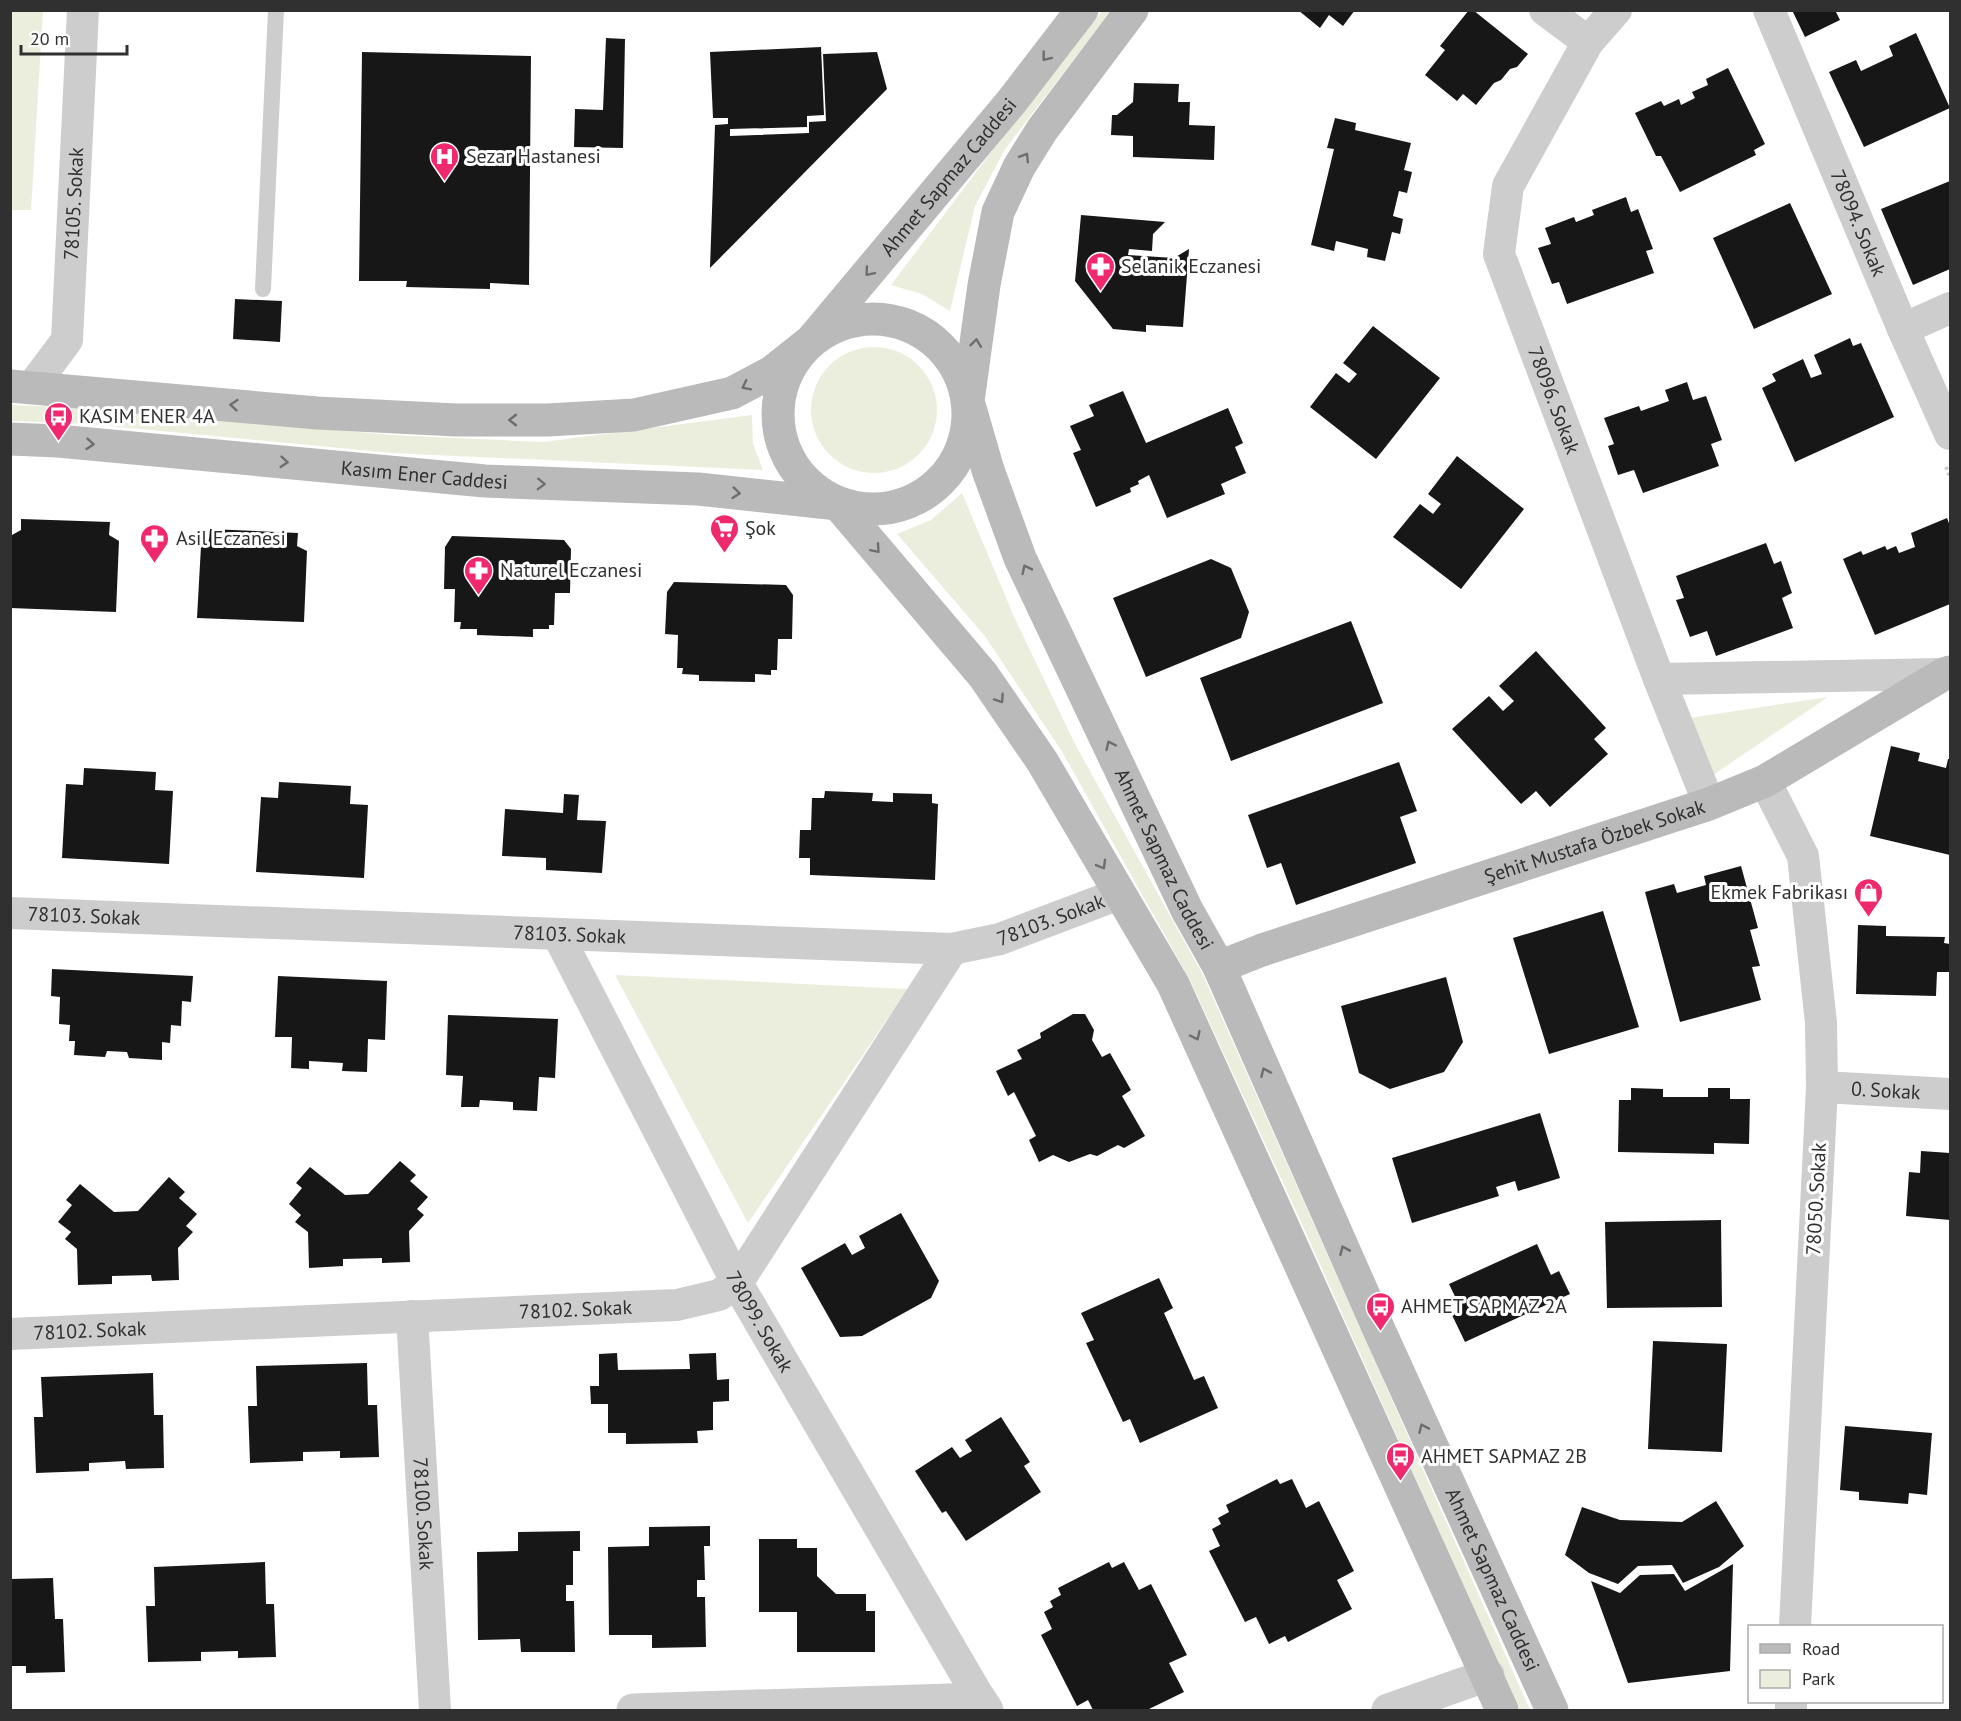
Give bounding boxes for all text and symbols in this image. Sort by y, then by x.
scale bar [21,18,128,56]
text: 20 m [30,27,69,50]
one-way arrow [1042,50,1053,61]
street label: Ahmet Sapmaz Caddesi [875,92,1022,262]
hospital icon: Sezar Hastanesi [429,140,461,182]
place label: Sezar Hastanesi [466,143,601,169]
street label: 78105. Sokak [58,146,89,261]
one-way arrow [1018,153,1030,163]
street label: 78094. Sokak [1825,166,1893,281]
pharmacy icon: Selanik Eczanesi [1084,250,1116,292]
place label: Selanik Eczanesi [1121,253,1261,279]
one-way arrow [865,265,876,276]
one-way arrow [969,339,982,348]
street label: 78096. Sokak [1522,343,1586,458]
one-way arrow [741,379,752,390]
one-way arrow [230,399,239,412]
bus stop icon: KASIM ENER 4A [42,400,74,442]
place label: KASIM ENER 4A [79,403,215,429]
one-way arrow [508,414,517,426]
one-way arrow [85,437,94,450]
one-way arrow [279,455,289,468]
street label: Kasım Ener Caddesi [340,455,508,495]
one-way arrow [537,477,546,490]
one-way arrow [731,486,740,499]
supermarket icon: Şok [708,512,740,554]
place label: Şok [745,515,776,541]
pharmacy icon: Asil Eczanesi [139,522,171,564]
place label: Asil Eczanesi [176,525,286,551]
one-way arrow [869,542,880,553]
pharmacy icon: Naturel Eczanesi [463,554,495,596]
place label: Naturel Eczanesi [500,557,642,583]
one-way arrow [1021,565,1033,576]
one-way arrow [993,693,1004,704]
one-way arrow [1106,741,1118,752]
street label: Ahmet Sapmaz Caddesi [1109,764,1220,955]
street label: Şehit Mustafa Özbek Sokak [1481,793,1709,890]
one-way arrow [1095,859,1106,869]
shop icon: Ekmek Fabrikası [1853,876,1885,918]
place label: Ekmek Fabrikası [1710,879,1848,905]
street label: 78103. Sokak [993,887,1109,952]
street label: 78103. Sokak [27,901,141,931]
street label: 78103. Sokak [513,919,627,950]
one-way arrow [1189,1029,1201,1040]
one-way arrow [1260,1067,1272,1078]
street label: 0. Sokak [1851,1076,1922,1105]
street label: 78050. Sokak [1800,1141,1832,1256]
one-way arrow [1339,1245,1351,1256]
street label: 78099. Sokak [720,1266,799,1377]
bus stop icon: AHMET SAPMAZ 2A [1364,1290,1396,1332]
place label: AHMET SAPMAZ 2A [1401,1293,1567,1319]
street label: 78102. Sokak [518,1294,633,1325]
street label: 78102. Sokak [33,1315,147,1346]
one-way arrow [1419,1423,1431,1434]
bus stop icon: AHMET SAPMAZ 2B [1384,1440,1416,1482]
place label: AHMET SAPMAZ 2B [1421,1443,1587,1469]
street label: 78100. Sokak [407,1456,440,1571]
street label: Ahmet Sapmaz Caddesi [1440,1484,1546,1675]
legend [1748,1625,1943,1703]
text: Road [1802,1637,1840,1660]
text: Park [1802,1667,1835,1690]

